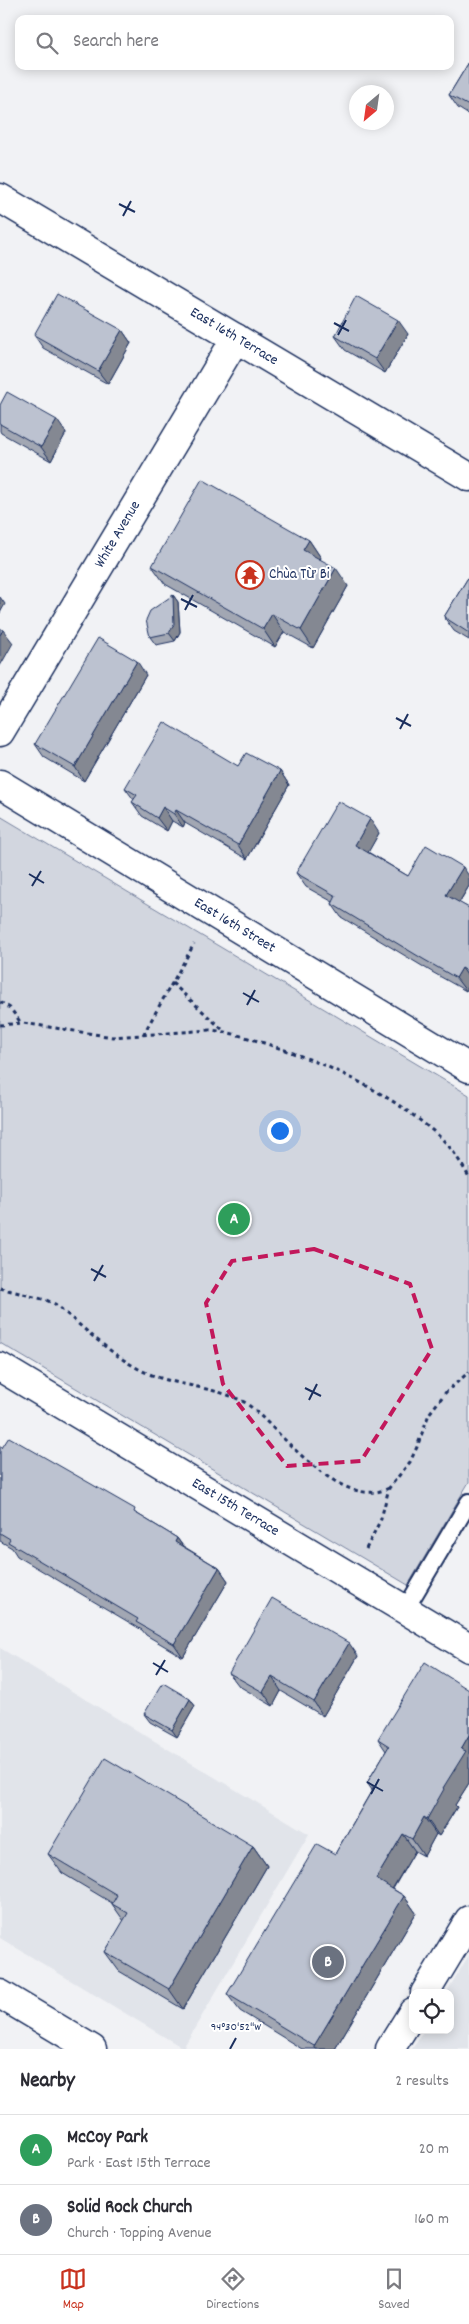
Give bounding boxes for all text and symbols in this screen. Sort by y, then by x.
search box [15,15,454,70]
icon: search [33,29,61,57]
text: Search here [73,29,159,56]
north arrow [349,85,394,130]
street label: East 16th Terrace [186,302,282,372]
street label: White Avenue [89,497,147,572]
temple icon: Chùa Từ Bi [235,560,265,590]
place label: Chùa Từ Bi [269,564,330,586]
street label: East 16th Street [189,893,280,959]
your location [267,1118,293,1144]
pin: A [218,1200,250,1238]
street label: East 15th Terrace [187,1473,283,1543]
pin: B [312,1943,344,1981]
map controls [409,1989,454,2034]
button: locate [409,1989,454,2034]
text: 94°30'52"W [211,2019,261,2036]
text: Nearby [20,2067,75,2097]
text: 2 results [395,2070,449,2093]
text: McCoy Park [67,2125,148,2152]
text: A [32,2138,40,2161]
text: 20 m [419,2138,449,2161]
text: Park · East 15th Terrace [67,2152,210,2175]
text: Solid Rock Church [67,2195,192,2222]
text: B [32,2208,40,2231]
text: 160 m [414,2208,449,2231]
text: Church · Topping Avenue [67,2222,211,2245]
tab: Map [59,2265,87,2315]
tab: Directions [206,2265,259,2315]
tab: Saved [378,2265,410,2315]

